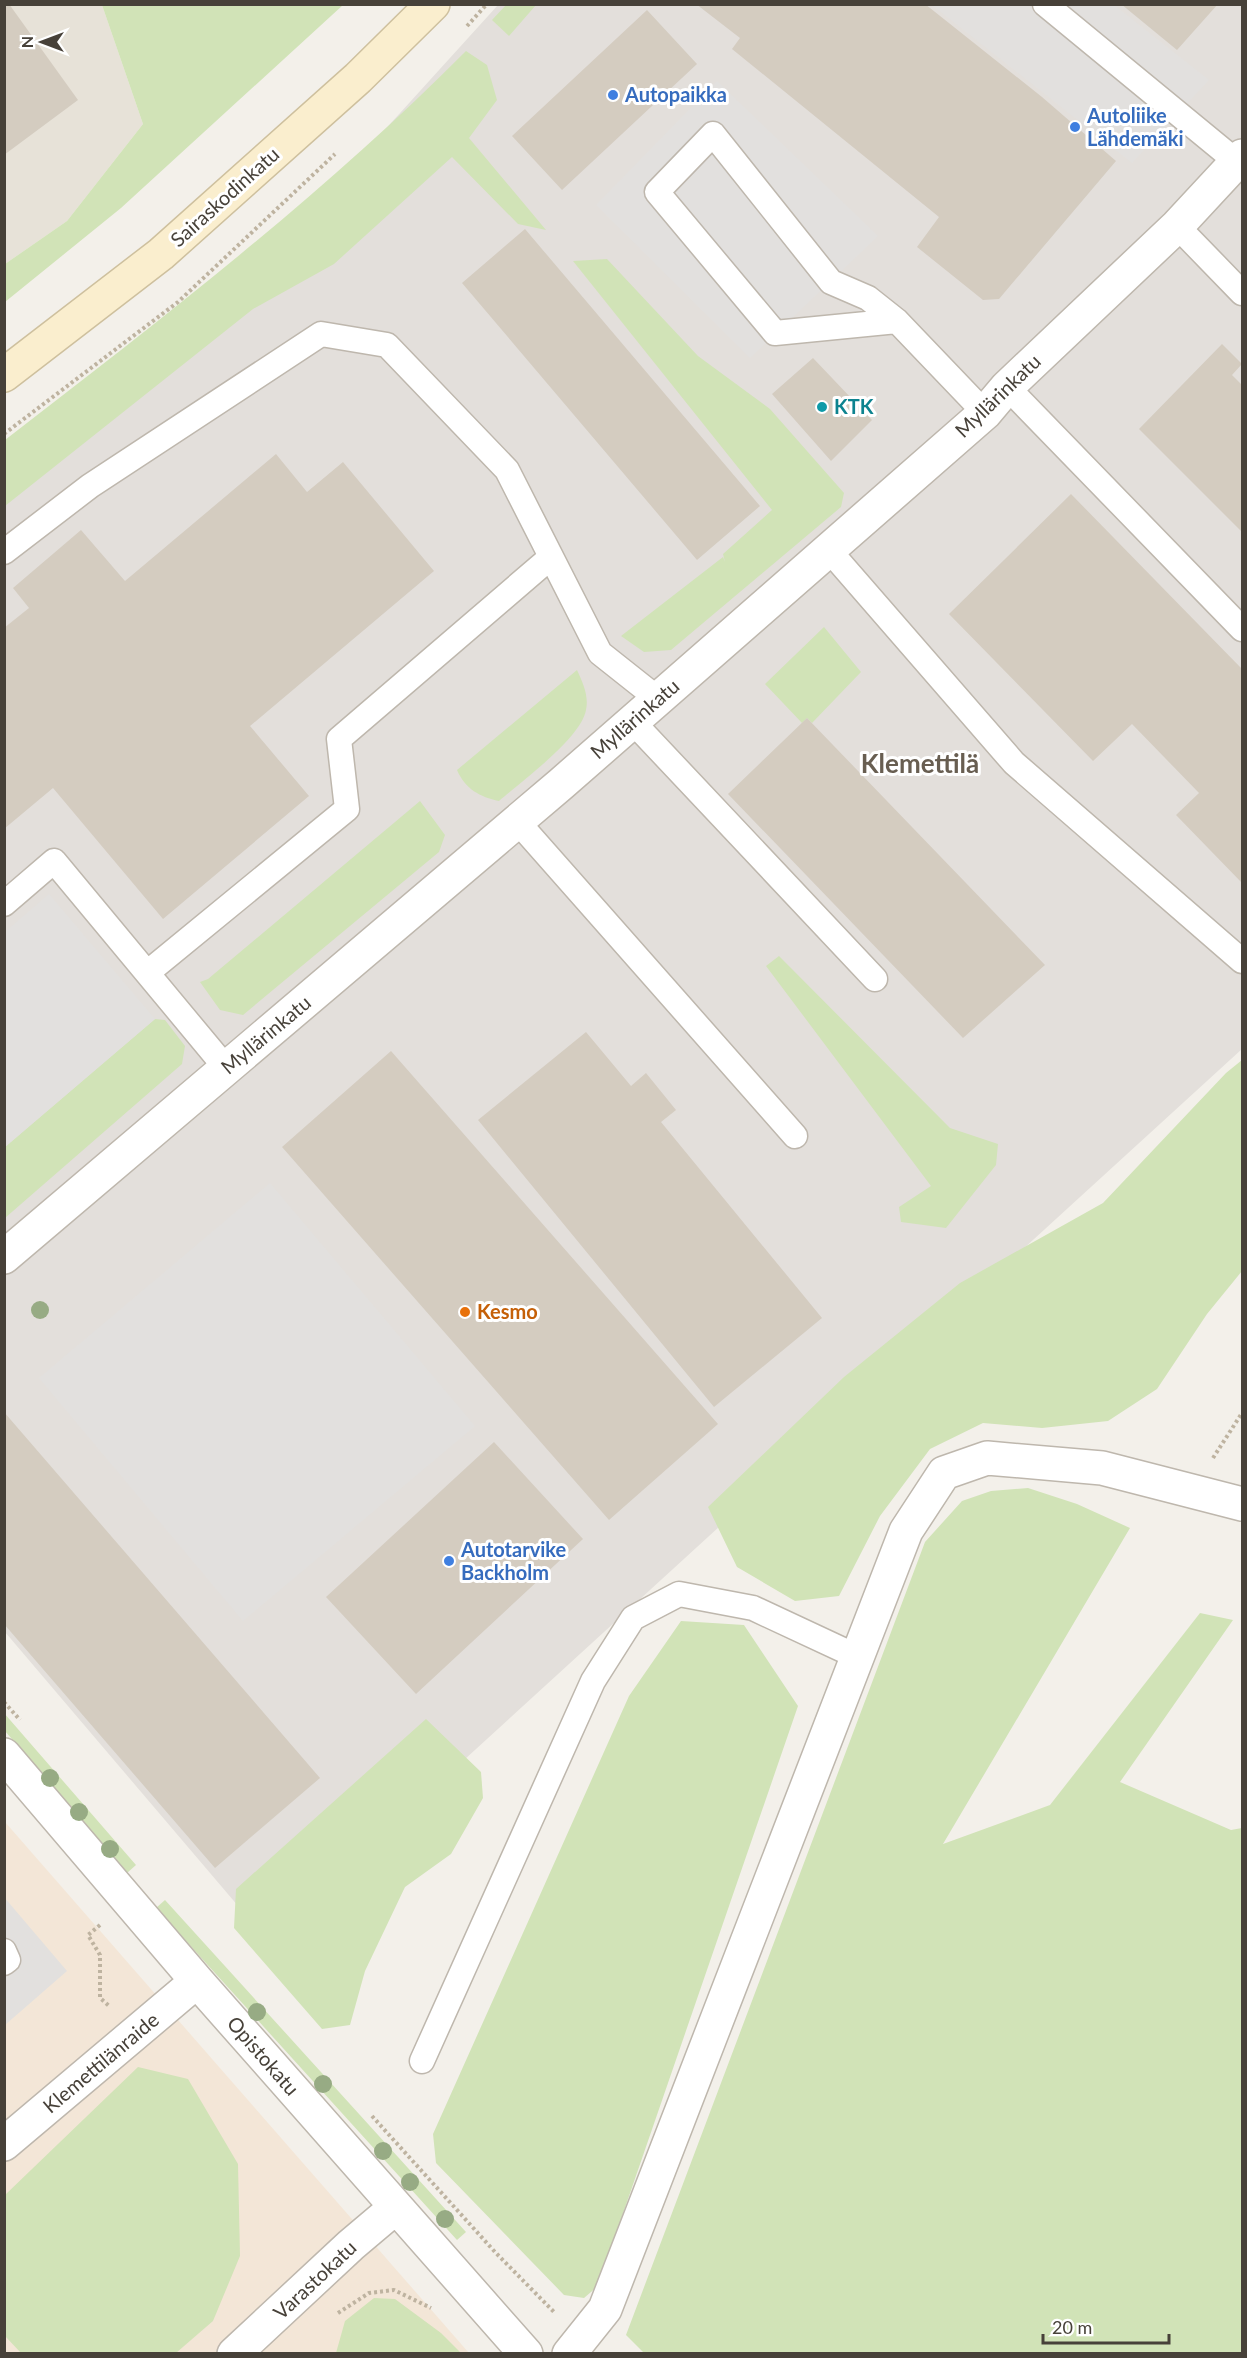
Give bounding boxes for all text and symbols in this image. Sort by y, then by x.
north arrow [12,12,72,72]
text: N [17,36,36,48]
place label: Autopaikka [624,82,727,106]
marker: Autopaikka [606,88,620,102]
place label: Autoliike Lähdemäki [1086,103,1184,150]
marker: Autoliike Lähdemäki [1068,120,1082,134]
street label: Sairaskodinkatu [165,141,283,251]
street label: Myllärinkatu [950,349,1045,442]
place label: KTK [834,394,874,418]
marker: KTK [815,400,829,414]
street label: Myllärinkatu [585,673,684,763]
district label: Klemettilä [861,747,979,779]
street label: Myllärinkatu [216,990,315,1079]
place label: Kesmo [477,1299,538,1323]
marker: Kesmo [458,1305,472,1319]
place label: Autotarvike Backholm [460,1537,566,1584]
marker: Autotarvike Backholm [442,1554,456,1568]
street label: Klemettilänraide [38,2007,163,2118]
street label: Opistokatu [223,2011,305,2100]
street label: Varastokatu [268,2235,361,2324]
scale bar [1043,2307,1169,2345]
text: 20 m [1052,2316,1092,2338]

